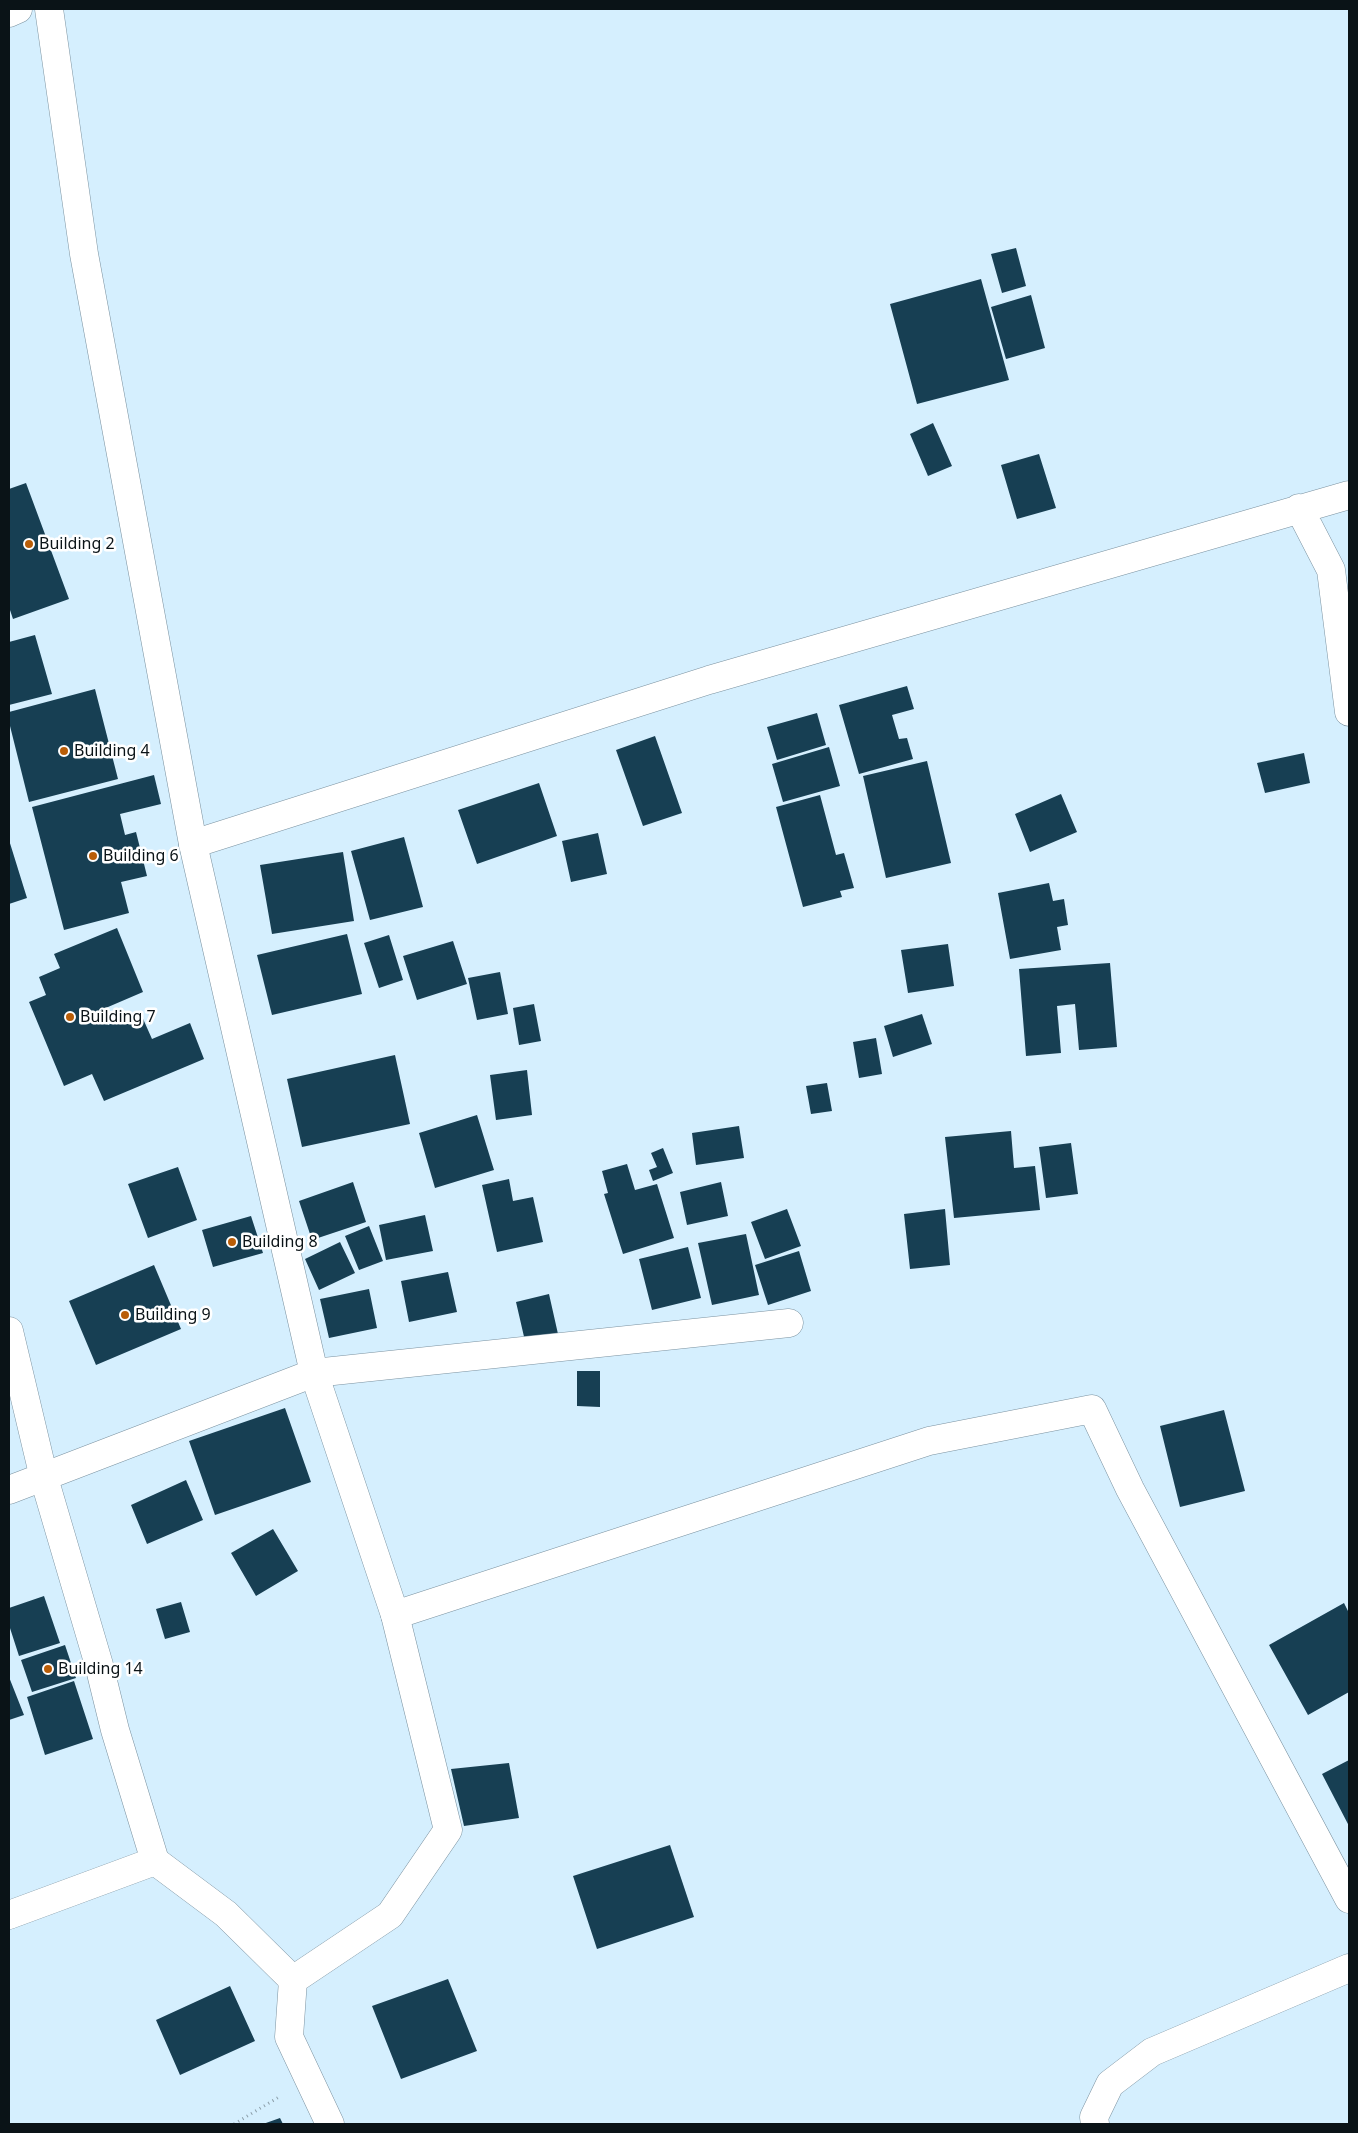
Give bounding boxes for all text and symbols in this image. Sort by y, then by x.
place label: Building 2 [39,534,115,554]
marker: Building 2 [23,538,35,550]
place label: Building 4 [74,741,150,761]
marker: Building 4 [58,745,70,757]
place label: Building 6 [103,846,179,866]
marker: Building 6 [87,850,99,862]
place label: Building 7 [80,1007,156,1027]
marker: Building 7 [64,1011,76,1023]
place label: Building 8 [242,1232,318,1252]
marker: Building 8 [226,1236,238,1248]
place label: Building 9 [135,1305,211,1325]
marker: Building 9 [119,1309,131,1321]
place label: Building 14 [58,1659,143,1679]
marker: Building 14 [42,1663,54,1675]

